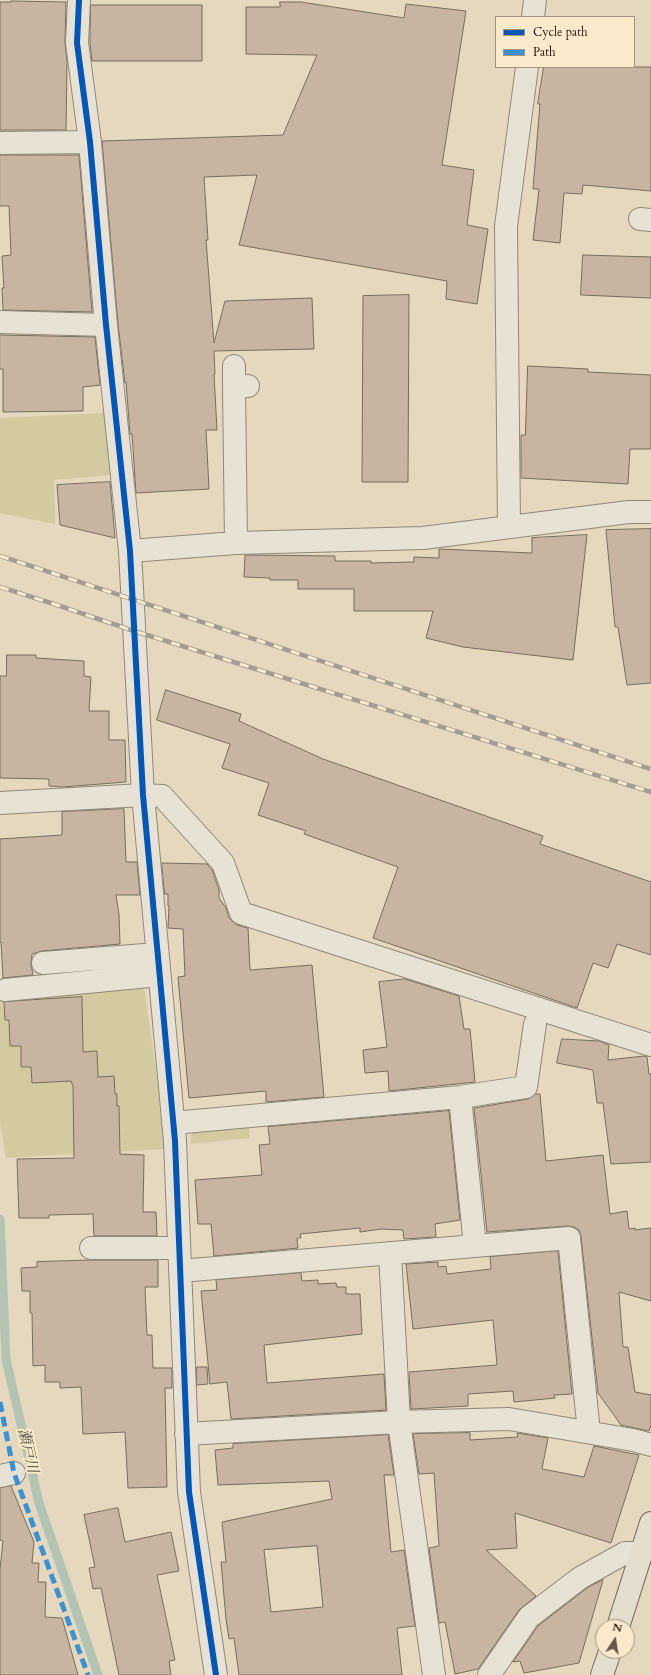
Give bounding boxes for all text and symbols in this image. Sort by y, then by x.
legend [495,16,635,68]
text: Cycle path [533,24,588,40]
text: Path [533,44,556,60]
water label: 瀬戸川 [13,1427,41,1475]
north arrow [595,1619,635,1659]
text: N [611,1619,624,1636]

